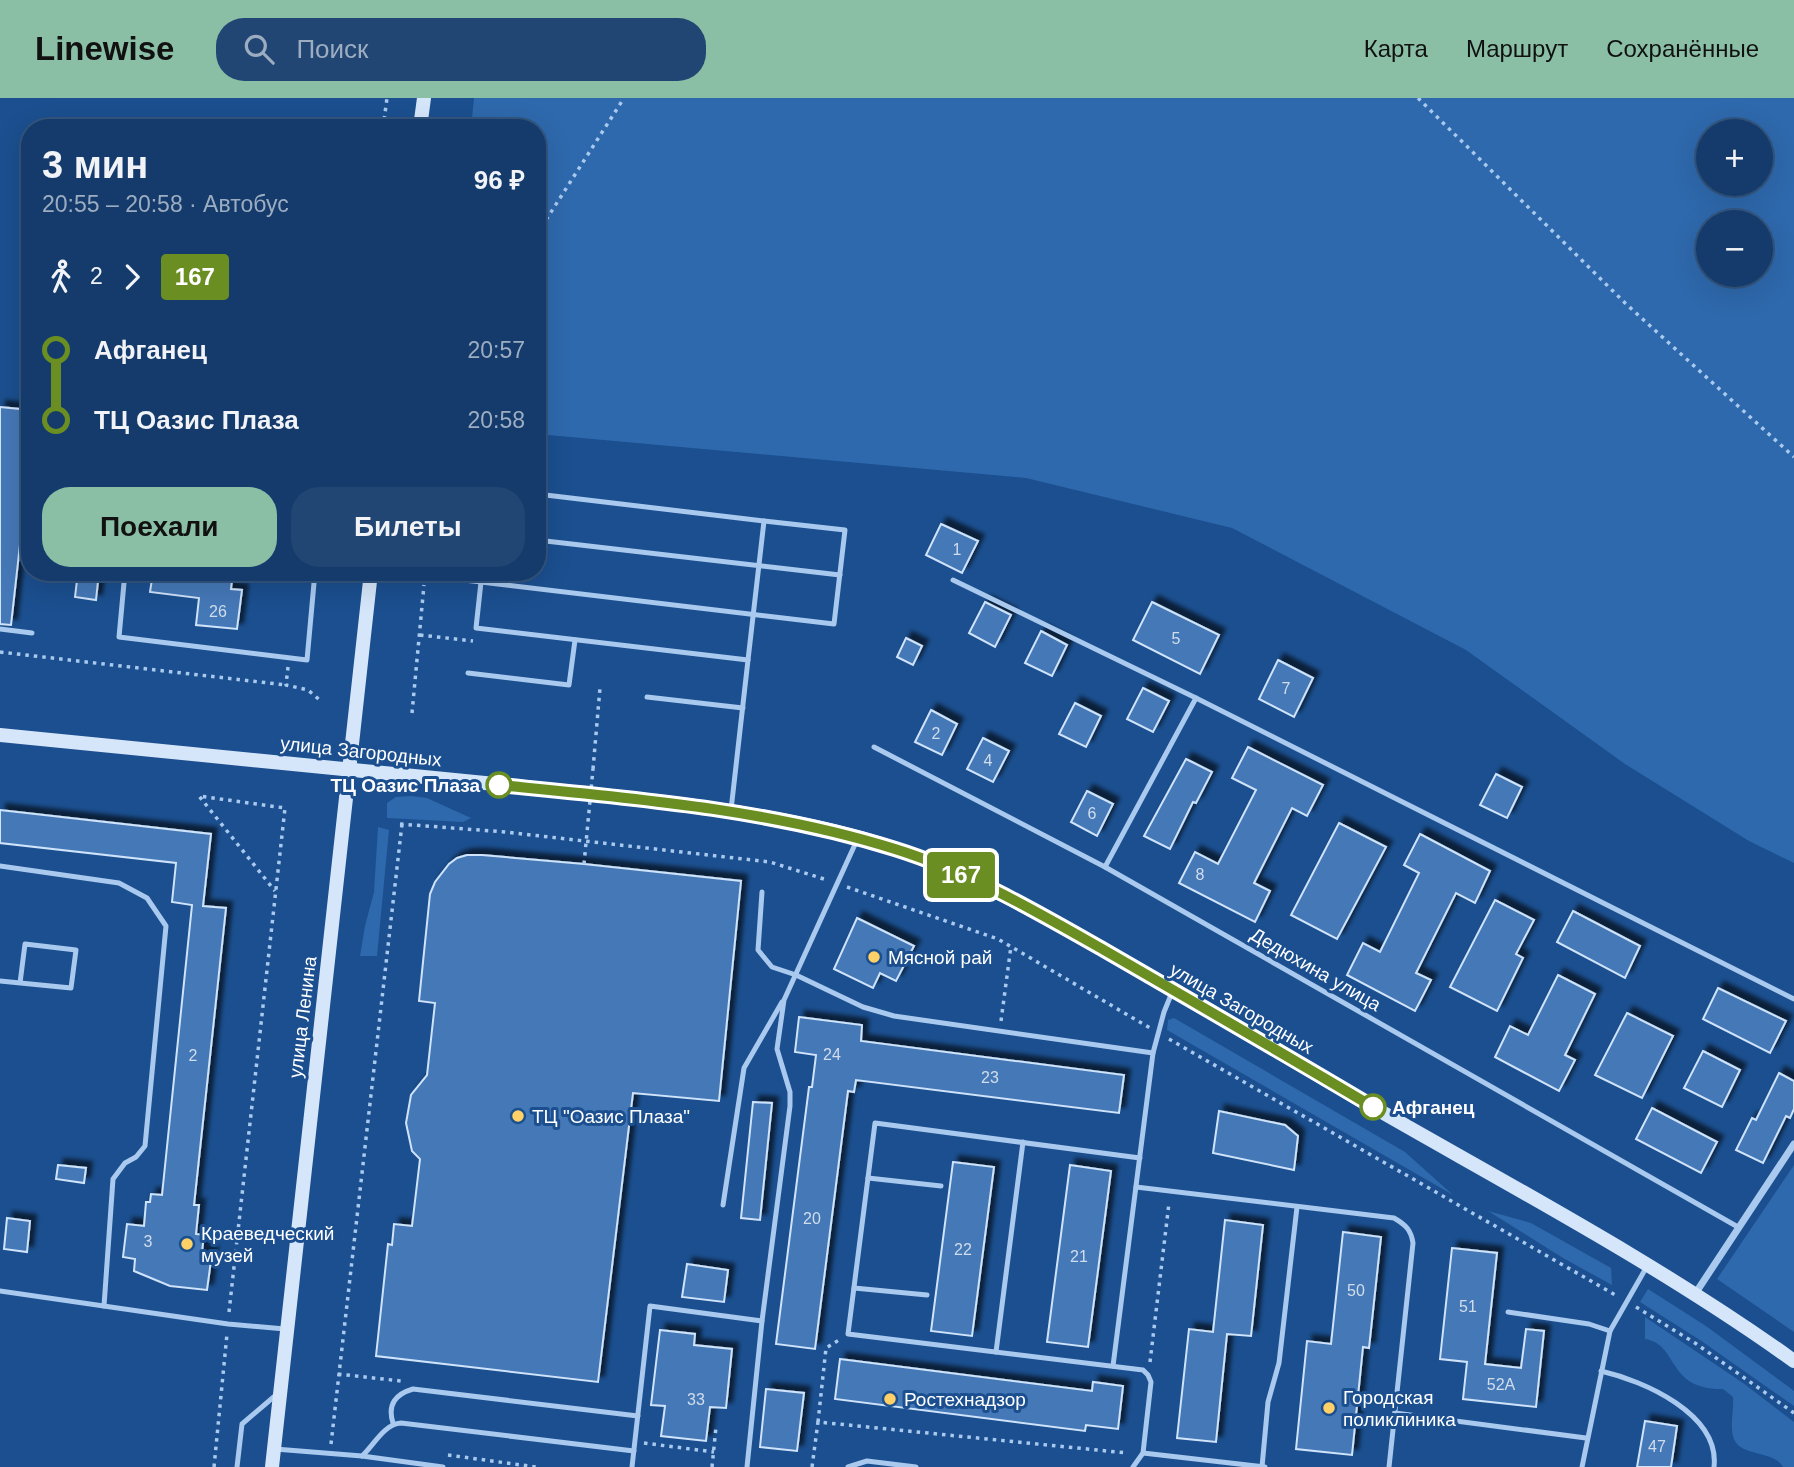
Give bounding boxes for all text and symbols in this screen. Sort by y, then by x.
search box [216,18,706,81]
text: Linewise [35,30,174,67]
icon: search [240,30,278,68]
text: Поиск [296,34,368,64]
text: Карта [1364,35,1428,62]
text: Маршрут [1466,35,1568,62]
text: Сохранённые [1606,35,1759,62]
map controls [1696,119,1773,287]
button: + [1696,119,1773,196]
text: 3 мин [42,144,148,186]
text: 96 ₽ [474,165,525,195]
text: 20:55 – 20:58 · Автобус [42,191,289,217]
button: − [1696,210,1773,287]
icon: walk [42,258,80,296]
icon: forward [113,258,151,296]
text: 2 [90,263,103,289]
text: 167 [175,263,215,290]
text: Афганец [94,335,207,365]
text: 20:57 [467,337,525,363]
text: ТЦ Оазис Плаза [94,405,299,435]
text: 20:58 [467,407,525,433]
button: Поехали [42,487,277,567]
button: Билеты [291,487,525,567]
house number: 1 [953,541,962,558]
house number: 26 [209,603,227,620]
house number: 5 [1172,630,1181,647]
house number: 7 [1282,680,1291,697]
house number: 2 [932,725,941,742]
street label: улица Загородных [279,733,443,770]
house number: 4 [984,752,993,769]
marker: ТЦ Оазис Плаза [486,772,512,798]
place label: ТЦ Оазис Плаза [330,775,480,796]
house number: 6 [1088,805,1097,822]
line badge: 167 [921,852,1001,898]
text: 167 [941,861,981,888]
house number: 8 [1196,866,1205,883]
street label: Дедюхина улица [1247,924,1385,1015]
place label: Мясной рай [888,947,992,968]
marker: Мясной рай [866,949,882,965]
street label: улица Ленина [285,954,320,1079]
street label: улица Загородных [1166,959,1318,1058]
house number: 24 [823,1046,841,1063]
house number: 2 [189,1047,198,1064]
house number: 23 [981,1069,999,1086]
marker: Афганец [1360,1094,1386,1120]
place label: Афганец [1392,1097,1475,1118]
place label: ТЦ "Оазис Плаза" [532,1106,690,1127]
marker: ТЦ "Оазис Плаза" [510,1108,526,1124]
house number: 20 [803,1210,821,1227]
place label: Краеведческий музей [201,1223,334,1266]
house number: 3 [144,1233,153,1250]
marker: Краеведческий музей [179,1236,195,1252]
house number: 22 [954,1241,972,1258]
house number: 21 [1070,1248,1088,1265]
house number: 50 [1347,1282,1365,1299]
house number: 51 [1459,1298,1477,1315]
house number: 52А [1487,1376,1516,1393]
place label: Городская поликлиника [1343,1387,1456,1430]
place label: Ростехнадзор [904,1389,1026,1410]
house number: 33 [687,1391,705,1408]
marker: Ростехнадзор [882,1391,898,1407]
marker: Городская поликлиника [1321,1400,1337,1416]
house number: 47 [1648,1438,1666,1455]

